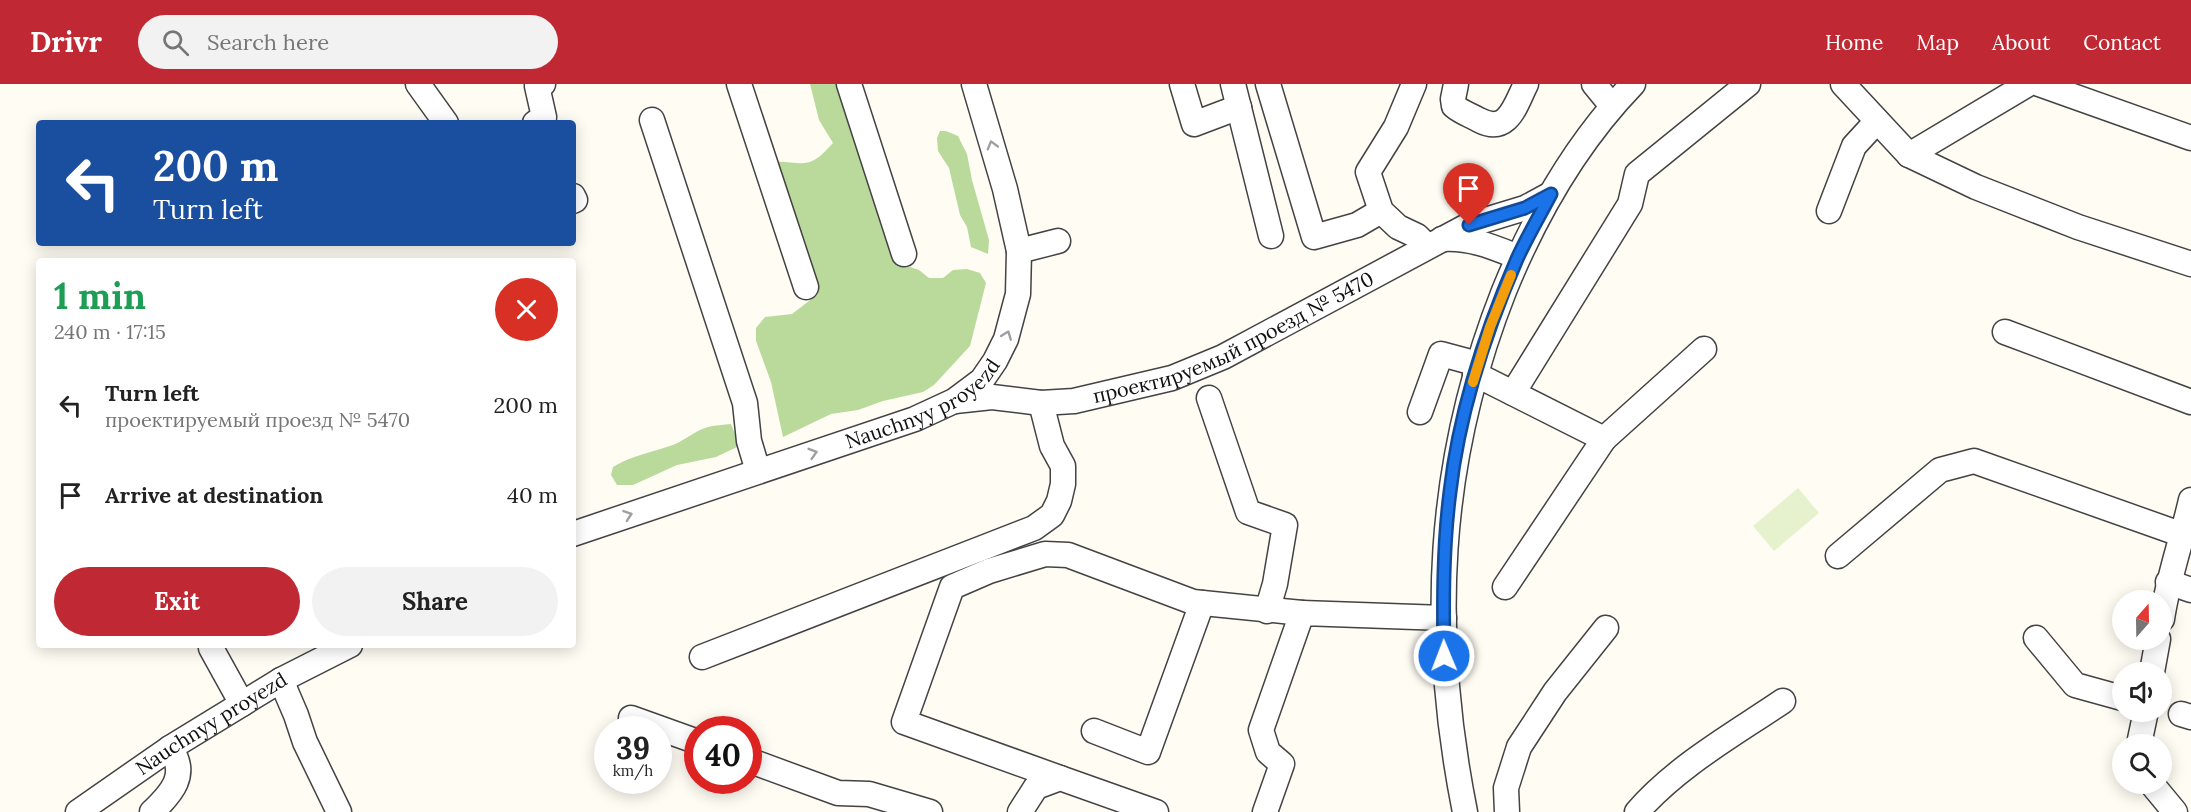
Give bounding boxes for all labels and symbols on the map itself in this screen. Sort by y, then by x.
one-way arrow [987,140,999,151]
pin [1443,163,1494,225]
street label: проектируемый проезд № 5470 [1090,266,1378,408]
one-way arrow [999,330,1012,341]
street label: Nauchnyy proyezd [842,353,1005,454]
one-way arrow [807,448,818,461]
one-way arrow [622,509,633,522]
north arrow [2112,590,2172,650]
position arrow [1412,624,1476,688]
street label: Nauchnyy proyezd [131,666,291,780]
speed limit sign: 40 [684,716,762,794]

